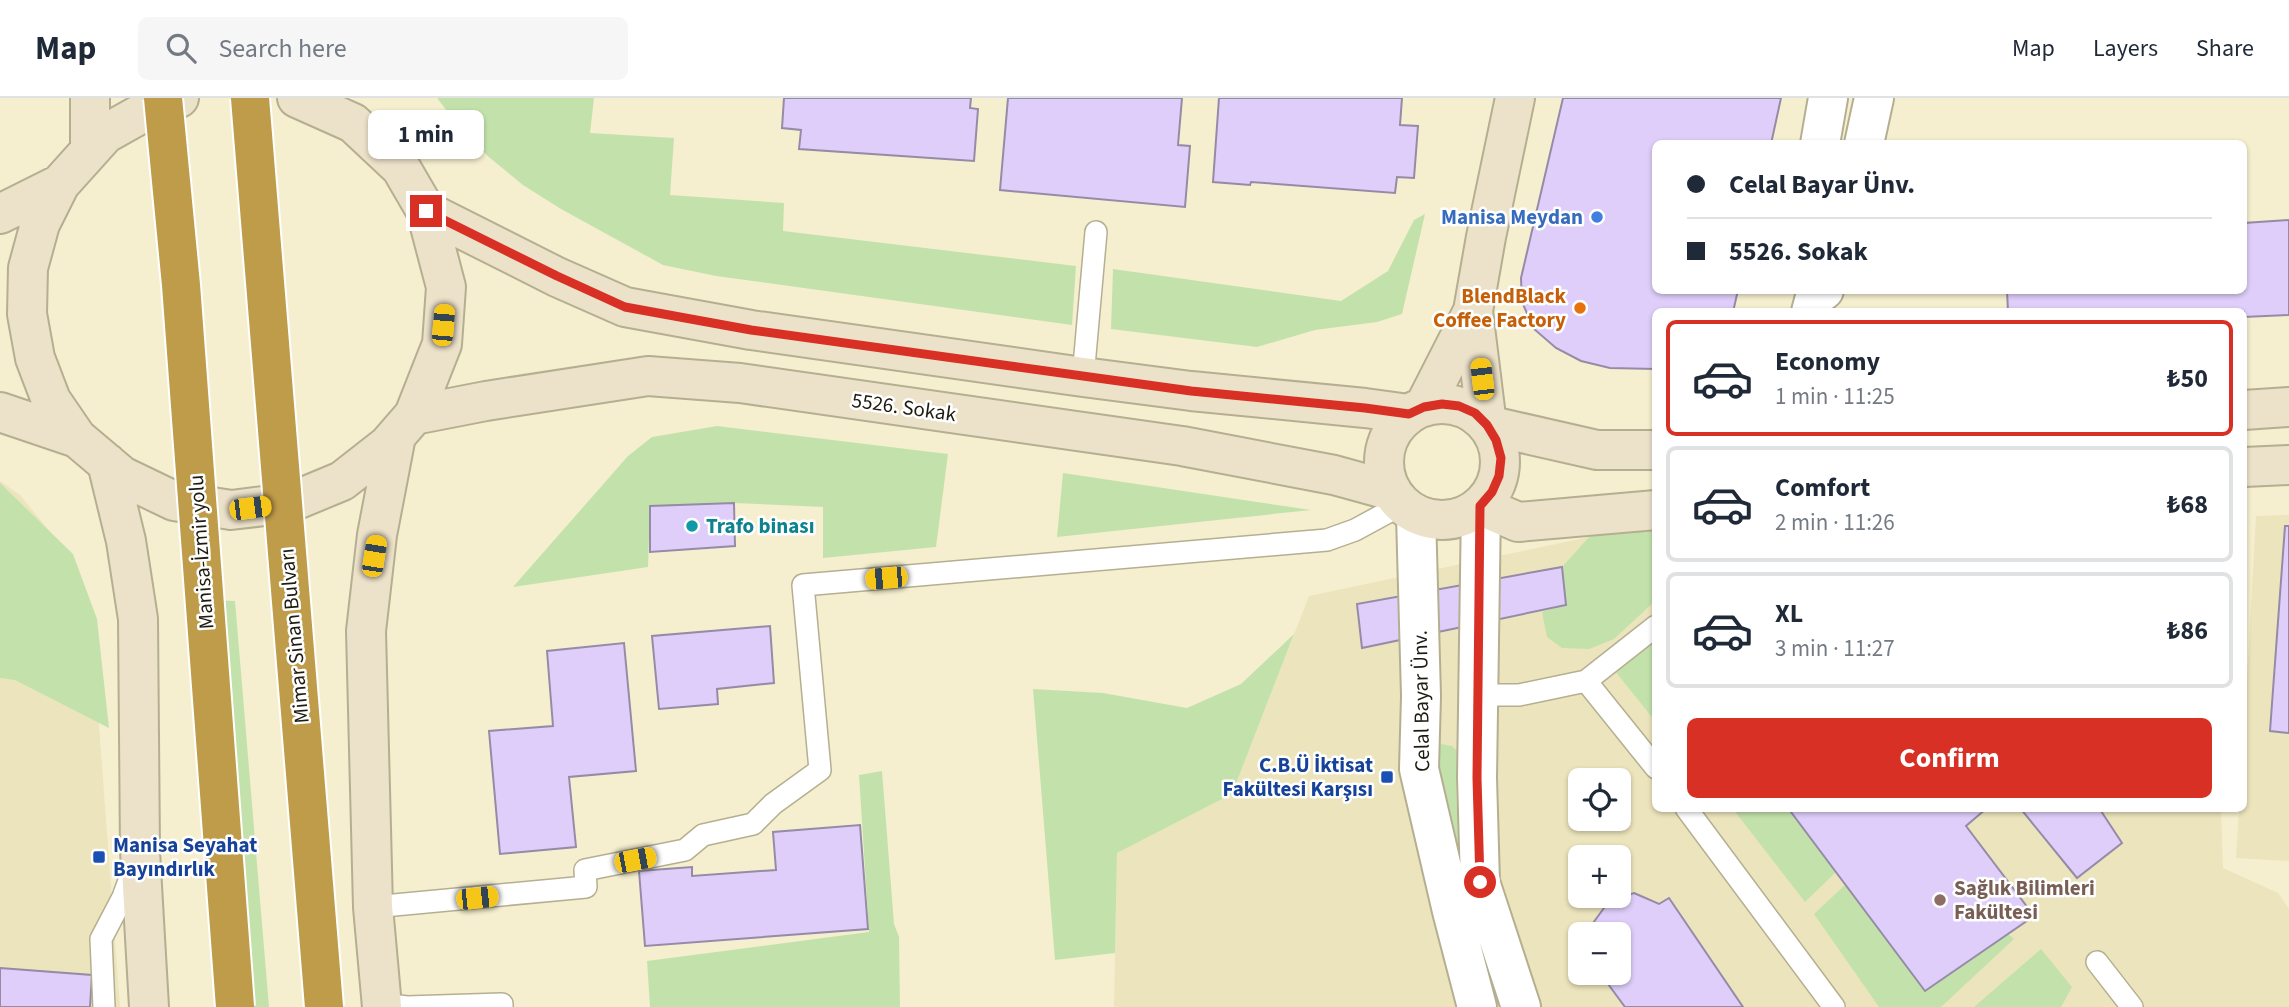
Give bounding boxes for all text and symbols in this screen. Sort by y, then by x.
search box [138,17,628,80]
text: Map [35,25,96,72]
icon: search [162,29,200,67]
text: Search here [218,30,347,67]
text: Map [2012,31,2055,66]
text: Layers [2093,31,2158,66]
text: Share [2196,31,2254,66]
callout: 1 min [368,109,484,158]
text: 1 min [398,118,454,151]
text: Celal Bayar Ünv. [1729,166,1915,203]
route end [410,195,442,227]
place label: Manisa Meydan [1441,202,1583,232]
marker: Manisa Meydan [1589,209,1605,225]
text: 5526. Sokak [1729,233,1868,270]
place label: BlendBlack Coffee Factory [1433,281,1566,335]
marker: BlendBlack Coffee Factory [1572,300,1588,316]
car [431,303,456,347]
text: Economy [1775,343,1880,380]
icon: car [1691,347,1754,410]
car [1470,357,1495,401]
text: ₺50 [2167,360,2208,397]
text: 1 min · 11:25 [1775,380,1895,413]
street label: 5526. Sokak [850,385,959,429]
text: Comfort [1775,469,1870,506]
icon: car [1691,473,1754,536]
street label: Manisa-İzmir yolu [181,474,221,630]
text: ₺68 [2167,486,2208,523]
car [228,495,273,521]
text: 2 min · 11:26 [1775,506,1895,539]
place label: Trafo binası [706,511,814,541]
marker: Trafo binası [684,518,700,534]
car [361,534,388,578]
street label: Mimar Sinan Bulvarı [271,547,317,725]
car [865,566,908,590]
text: XL [1775,595,1803,632]
icon: car [1691,599,1754,662]
text: ₺86 [2167,612,2208,649]
street label: Celal Bayar Ünv. [1405,630,1437,772]
text: 3 min · 11:27 [1775,632,1895,665]
button: Confirm [1687,718,2212,798]
place label: C.B.Ü İktisat Fakültesi Karşısı [1222,750,1373,804]
map controls [1568,768,1631,985]
button: locate [1568,768,1631,831]
marker: C.B.Ü İktisat Fakültesi Karşısı [1379,769,1395,785]
place label: Manisa Seyahat Bayındırlık [113,830,257,884]
button: + [1568,845,1631,908]
car [613,846,658,874]
marker: Manisa Seyahat Bayındırlık [91,849,107,865]
route start [1464,866,1496,898]
place label: Sağlık Bilimleri Fakültesi [1954,873,2095,927]
car [456,885,499,911]
marker: Sağlık Bilimleri Fakültesi [1932,892,1948,908]
button: − [1568,922,1631,985]

